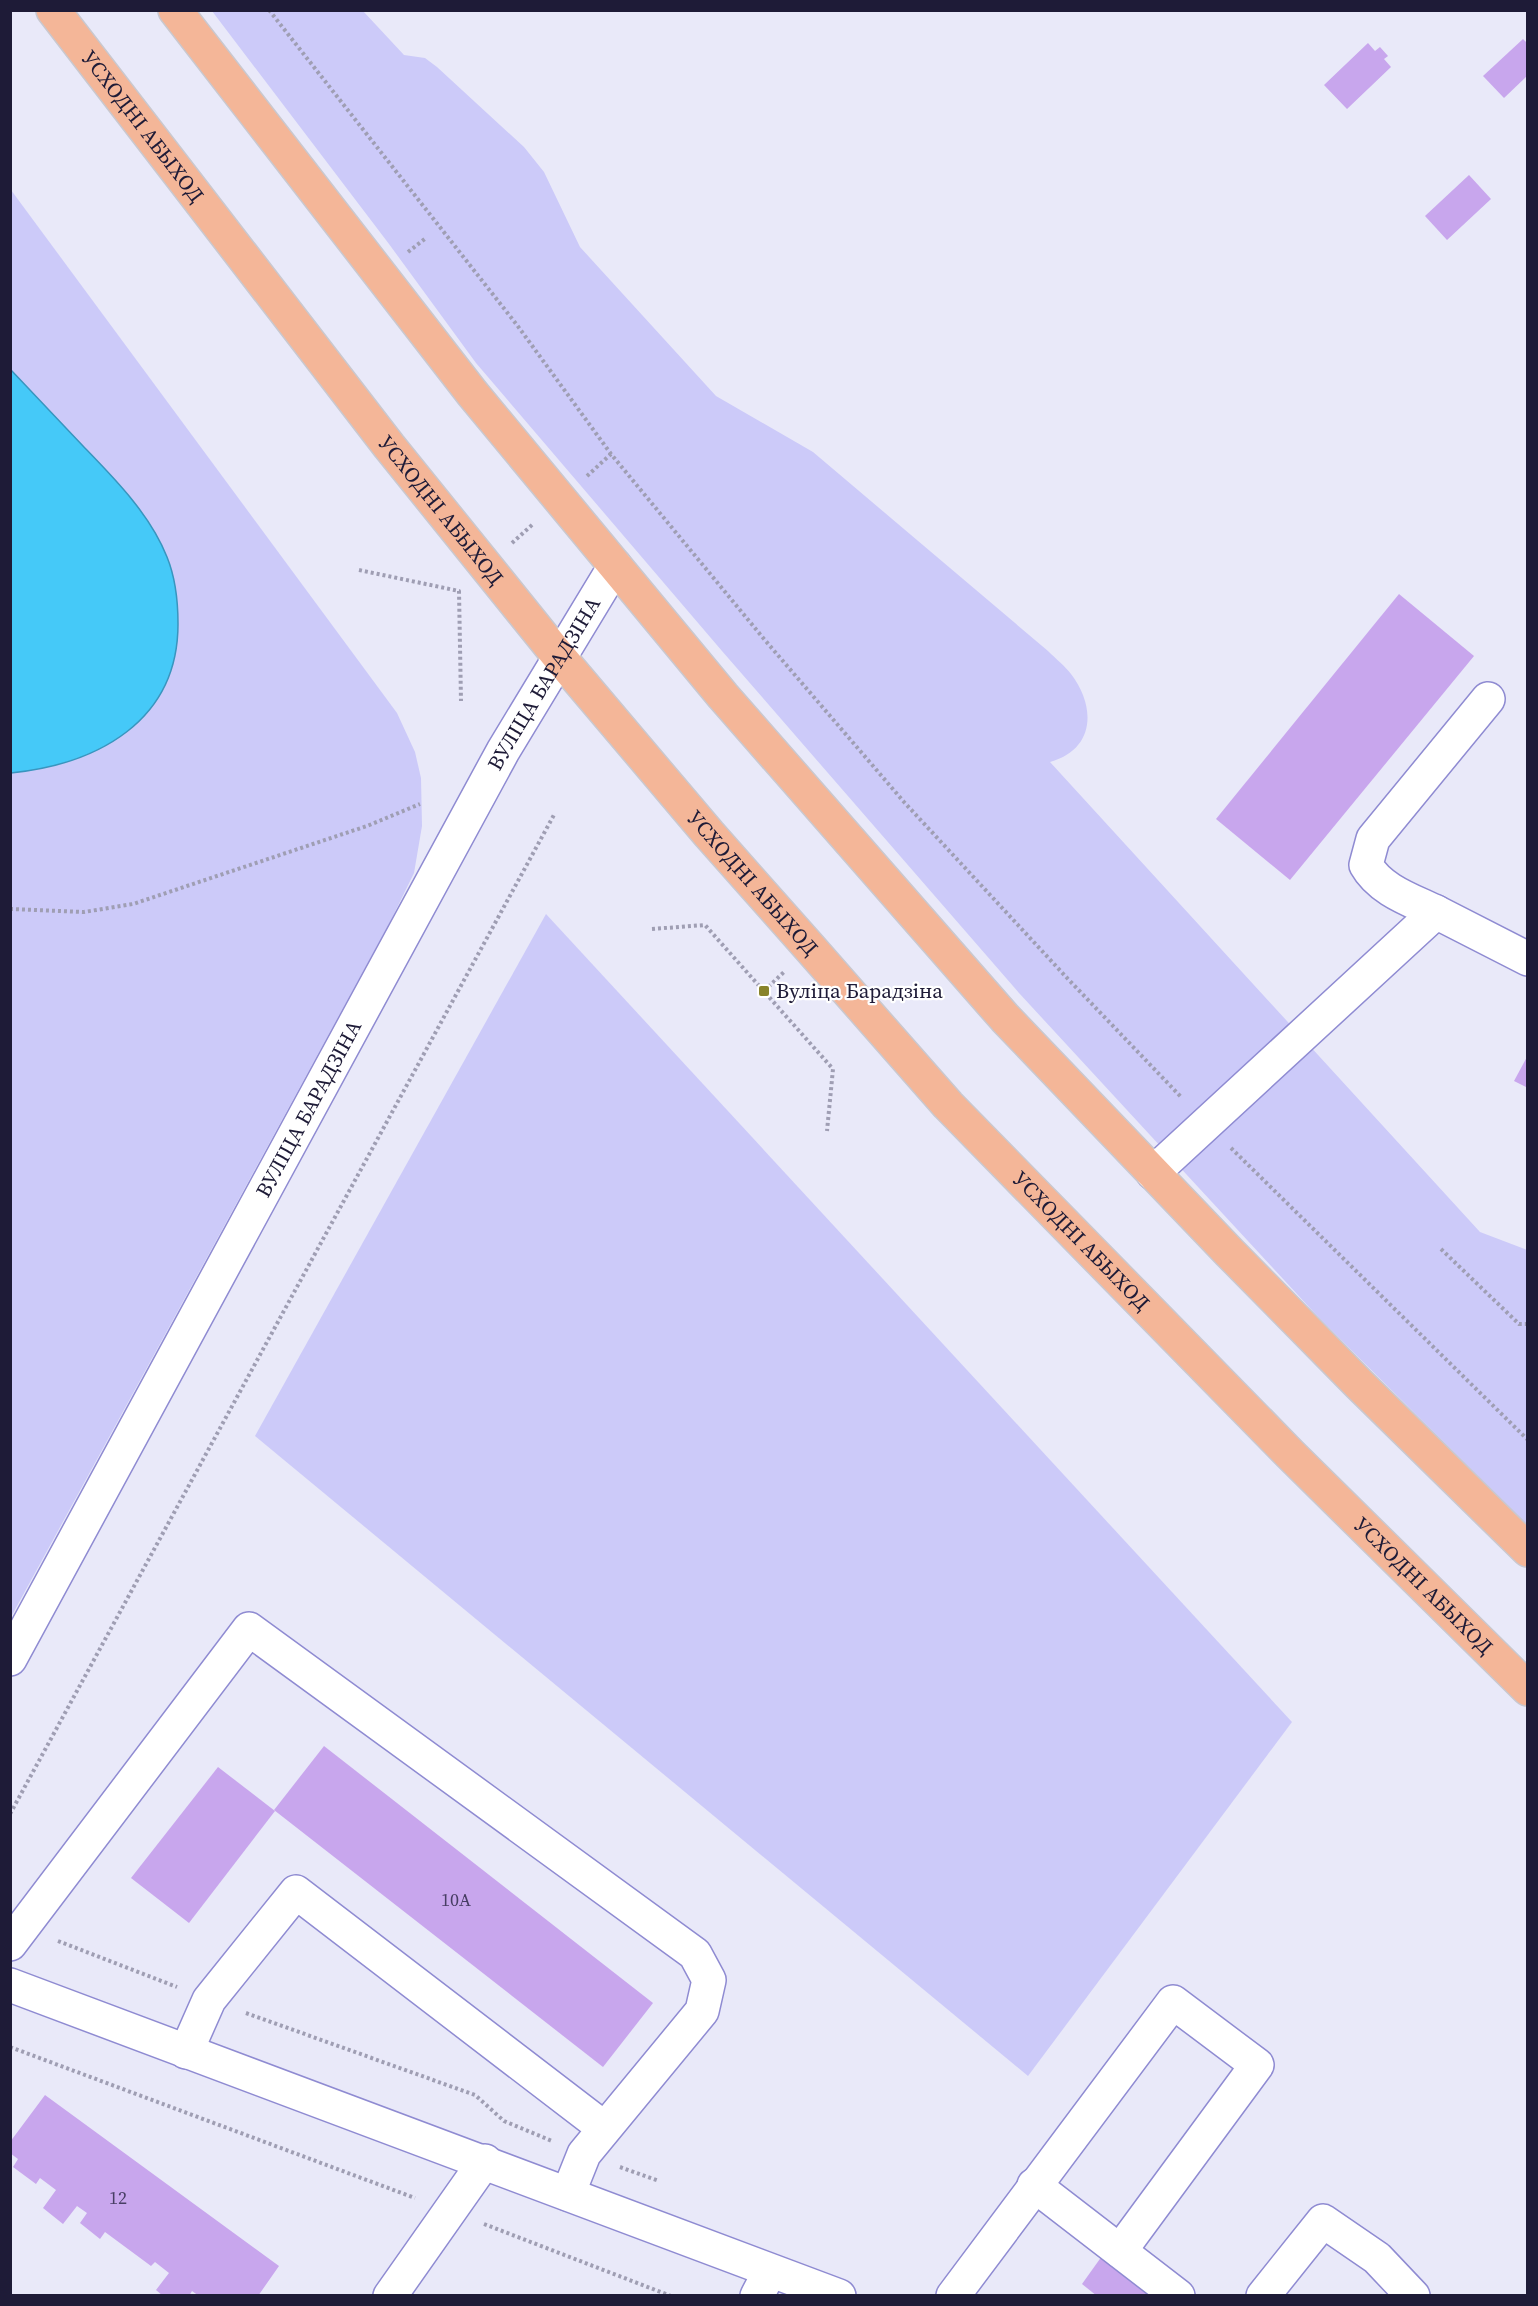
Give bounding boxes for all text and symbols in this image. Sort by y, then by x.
street label: УСХОДНІ АБЫХОД [75,44,211,208]
street label: УСХОДНІ АБЫХОД [372,429,511,591]
street label: ВУЛІЦА БАРАДЗІНА [480,591,607,775]
street label: УСХОДНІ АБЫХОД [681,804,825,962]
place label: Вуліца Барадзіна [776,976,943,1005]
marker: Вуліца Барадзіна [757,984,771,998]
street label: ВУЛІЦА БАРАДЗІНА [248,1015,368,1202]
street label: УСХОДНІ АБЫХОД [1006,1164,1157,1317]
street label: УСХОДНІ АБЫХОД [1348,1510,1500,1661]
house number: 10А [441,1887,471,1912]
house number: 12 [109,2185,127,2210]

